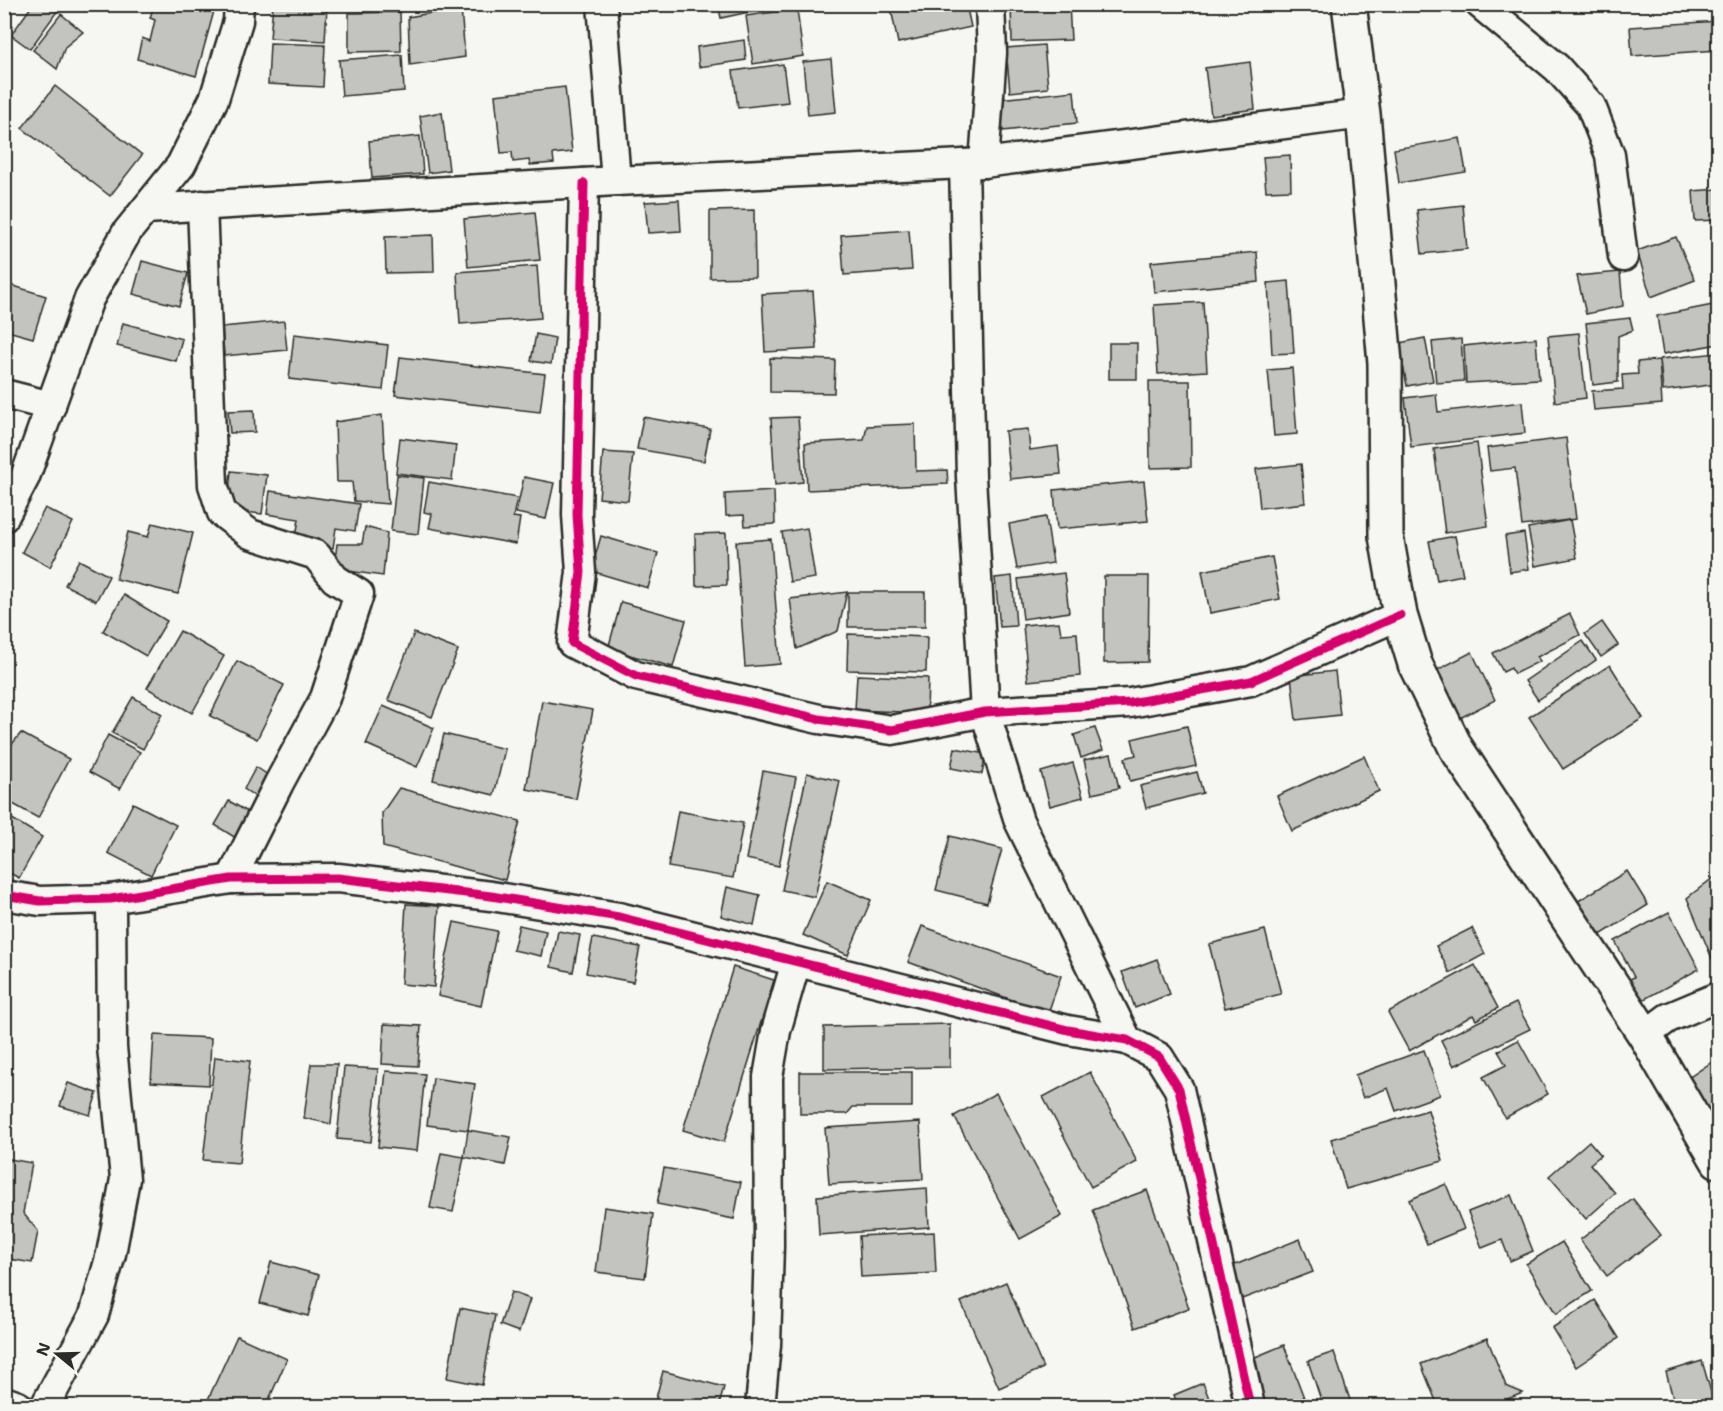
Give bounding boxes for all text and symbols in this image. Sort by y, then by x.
north arrow [27,1324,87,1384]
text: N [31,1340,55,1359]

